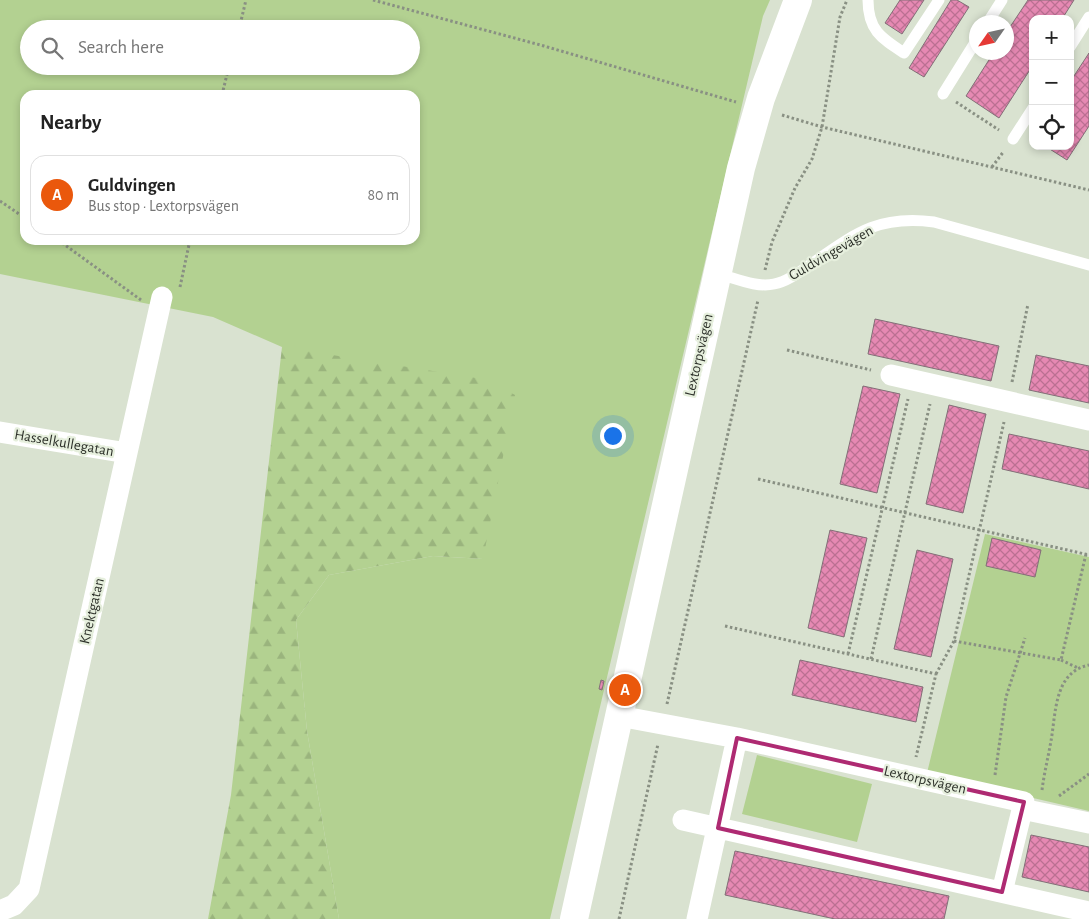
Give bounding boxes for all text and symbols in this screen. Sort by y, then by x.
north arrow [969,15,1014,60]
map controls [1029,15,1074,150]
button: + [1029,15,1074,60]
search box [20,20,420,75]
icon: search [38,34,66,62]
text: Search here [78,38,164,57]
button: − [1029,60,1074,105]
button: locate [1029,105,1074,150]
text: Nearby [40,112,101,133]
text: Guldvingen [88,176,176,195]
text: A [52,187,62,203]
text: 80 m [368,187,399,203]
text: Bus stop · Lextorpsvägen [88,198,239,214]
street label: Guldvingevägen [786,223,876,283]
street label: Lextorpsvägen [682,312,716,398]
your location [600,423,626,449]
street label: Hasselkullegatan [13,427,115,459]
street label: Knektgatan [77,576,107,646]
pin: A [609,671,641,709]
street label: Lextorpsvägen [882,763,968,797]

